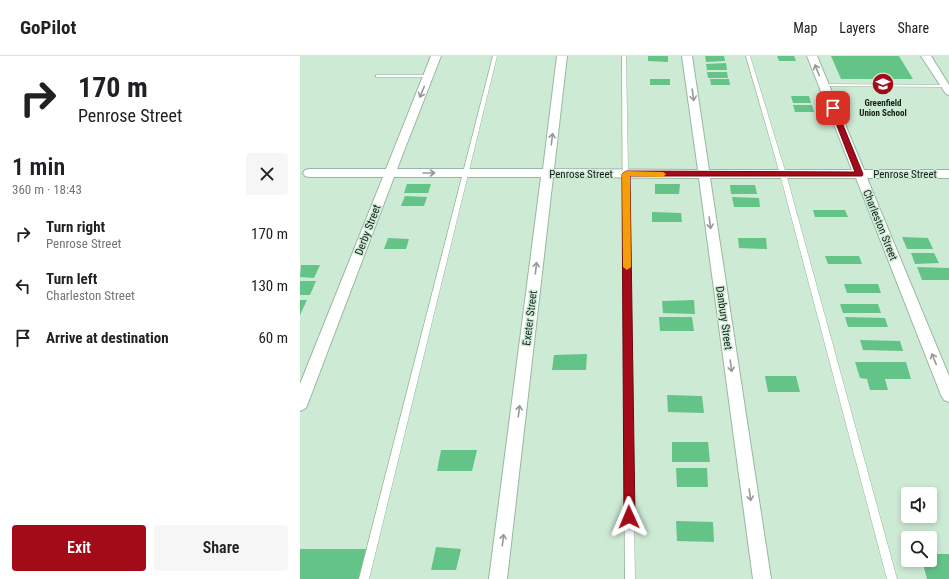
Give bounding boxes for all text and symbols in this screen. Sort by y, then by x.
text: GoPilot [20,16,76,39]
text: Map [793,20,817,36]
text: Layers [839,20,876,36]
text: Share [898,20,929,36]
one-way arrow [813,64,821,76]
text: 170 m [78,71,148,104]
school or university icon: Greenfield Union School [870,71,896,97]
icon: right [12,72,64,124]
one-way arrow [417,86,425,98]
one-way arrow [689,88,696,101]
pin [816,91,850,125]
icon: arrive [822,97,844,119]
place label: Greenfield Union School [859,98,907,118]
text: Penrose Street [78,105,182,126]
one-way arrow [548,133,556,146]
text: 1 min [12,153,65,181]
button: close [246,153,288,195]
street label: Penrose Street [549,168,613,181]
street label: Penrose Street [873,168,937,181]
one-way arrow [422,169,435,177]
text: 360 m · 18:43 [12,182,82,197]
street label: Charleston Street [860,188,900,262]
street label: Derby Street [352,203,384,257]
one-way arrow [706,217,714,230]
text: Turn right [46,218,105,236]
icon: right [12,223,34,245]
text: 170 m [251,225,288,243]
text: Penrose Street [46,236,121,251]
one-way arrow [532,262,540,275]
text: Turn left [46,270,97,288]
icon: left [12,275,34,297]
text: 130 m [251,277,288,295]
street label: Danbury Street [713,285,735,351]
text: Charleston Street [46,288,135,303]
street label: Exeter Street [520,290,540,346]
icon: arrive [12,327,34,349]
text: Arrive at destination [46,329,169,347]
text: 60 m [258,329,288,347]
one-way arrow [930,353,938,365]
one-way arrow [727,359,735,372]
one-way arrow [516,405,523,418]
map controls [901,487,937,567]
button: sound [901,487,937,523]
one-way arrow [746,488,754,501]
position arrow [608,496,650,538]
button: Exit [12,525,146,571]
button: Share [154,525,288,571]
button: search [901,531,937,567]
one-way arrow [500,534,507,547]

